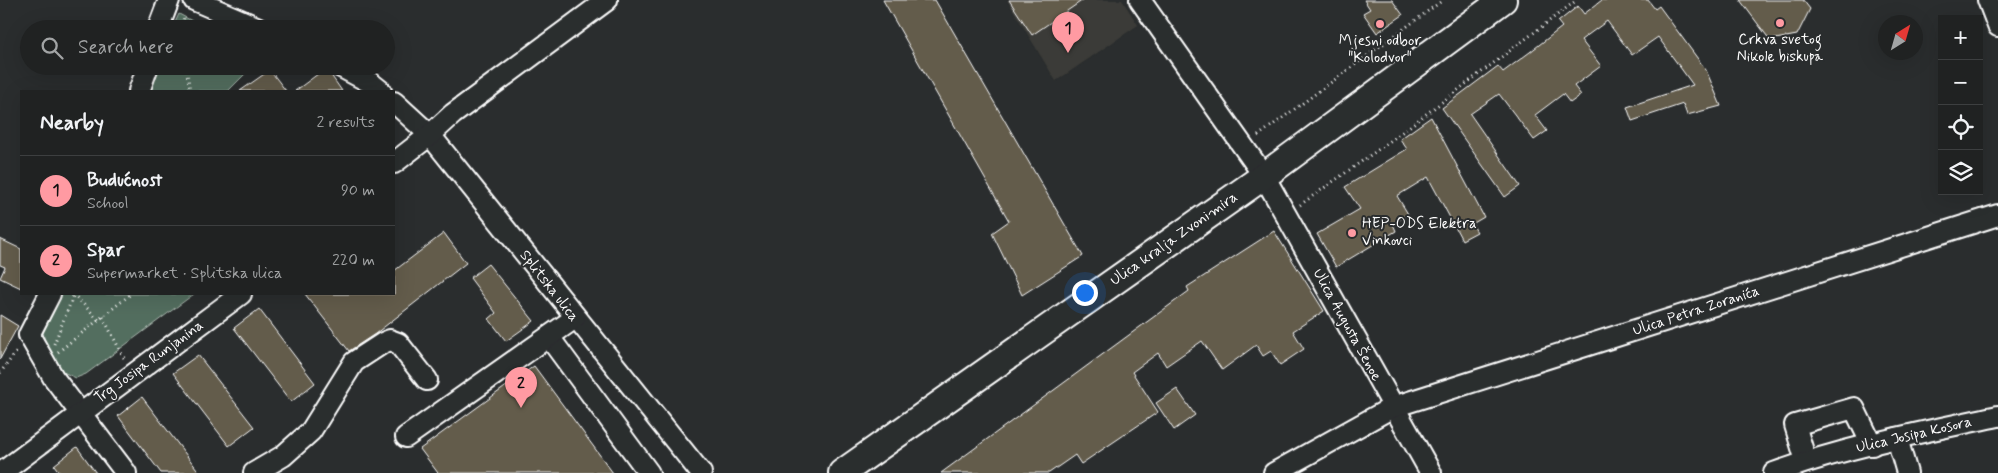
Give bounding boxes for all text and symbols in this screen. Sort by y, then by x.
pin: 1 [1052,12,1084,53]
north arrow [1878,15,1923,60]
map controls [1938,15,1983,195]
button: + [1938,15,1983,60]
marker: Crkva svetog Nikole biskupa [1774,17,1786,29]
marker: Mjesni odbor "Kolodvor" [1374,18,1386,30]
search box [20,20,395,75]
place label: Crkva svetog Nikole biskupa [1737,30,1824,67]
place label: Mjesni odbor "Kolodvor" [1339,31,1421,68]
icon: search [38,34,66,62]
text: Search here [78,35,174,60]
button: − [1938,60,1983,105]
button: locate [1938,105,1983,150]
text: Nearby [40,109,104,137]
text: 2 results [317,112,375,133]
button: layers [1938,150,1983,195]
text: Budućnost [87,168,162,193]
text: 1 [52,180,60,201]
text: 90 m [341,180,375,201]
street label: Ulica kralja Zvonimira [1106,187,1242,291]
text: School [87,193,128,214]
place label: HEP-ODS Elektra Vinkovci [1362,214,1477,251]
marker: HEP-ODS Elektra Vinkovci [1346,227,1358,239]
text: Spar [87,238,125,263]
street label: Splitska ulica [515,246,583,326]
text: 2 [52,250,60,271]
text: 220 m [332,250,375,271]
text: Supermarket · Splitska ulica [87,263,282,284]
street label: Ulica Augusta Šenoe [1308,265,1386,385]
your location [1072,280,1098,306]
street label: Ulica Petra Zoranića [1630,281,1762,341]
street label: Trg Josipa Runjanina [90,315,208,409]
pin: 2 [505,367,537,408]
street label: Ulica Josipa Kosora [1854,412,1974,458]

